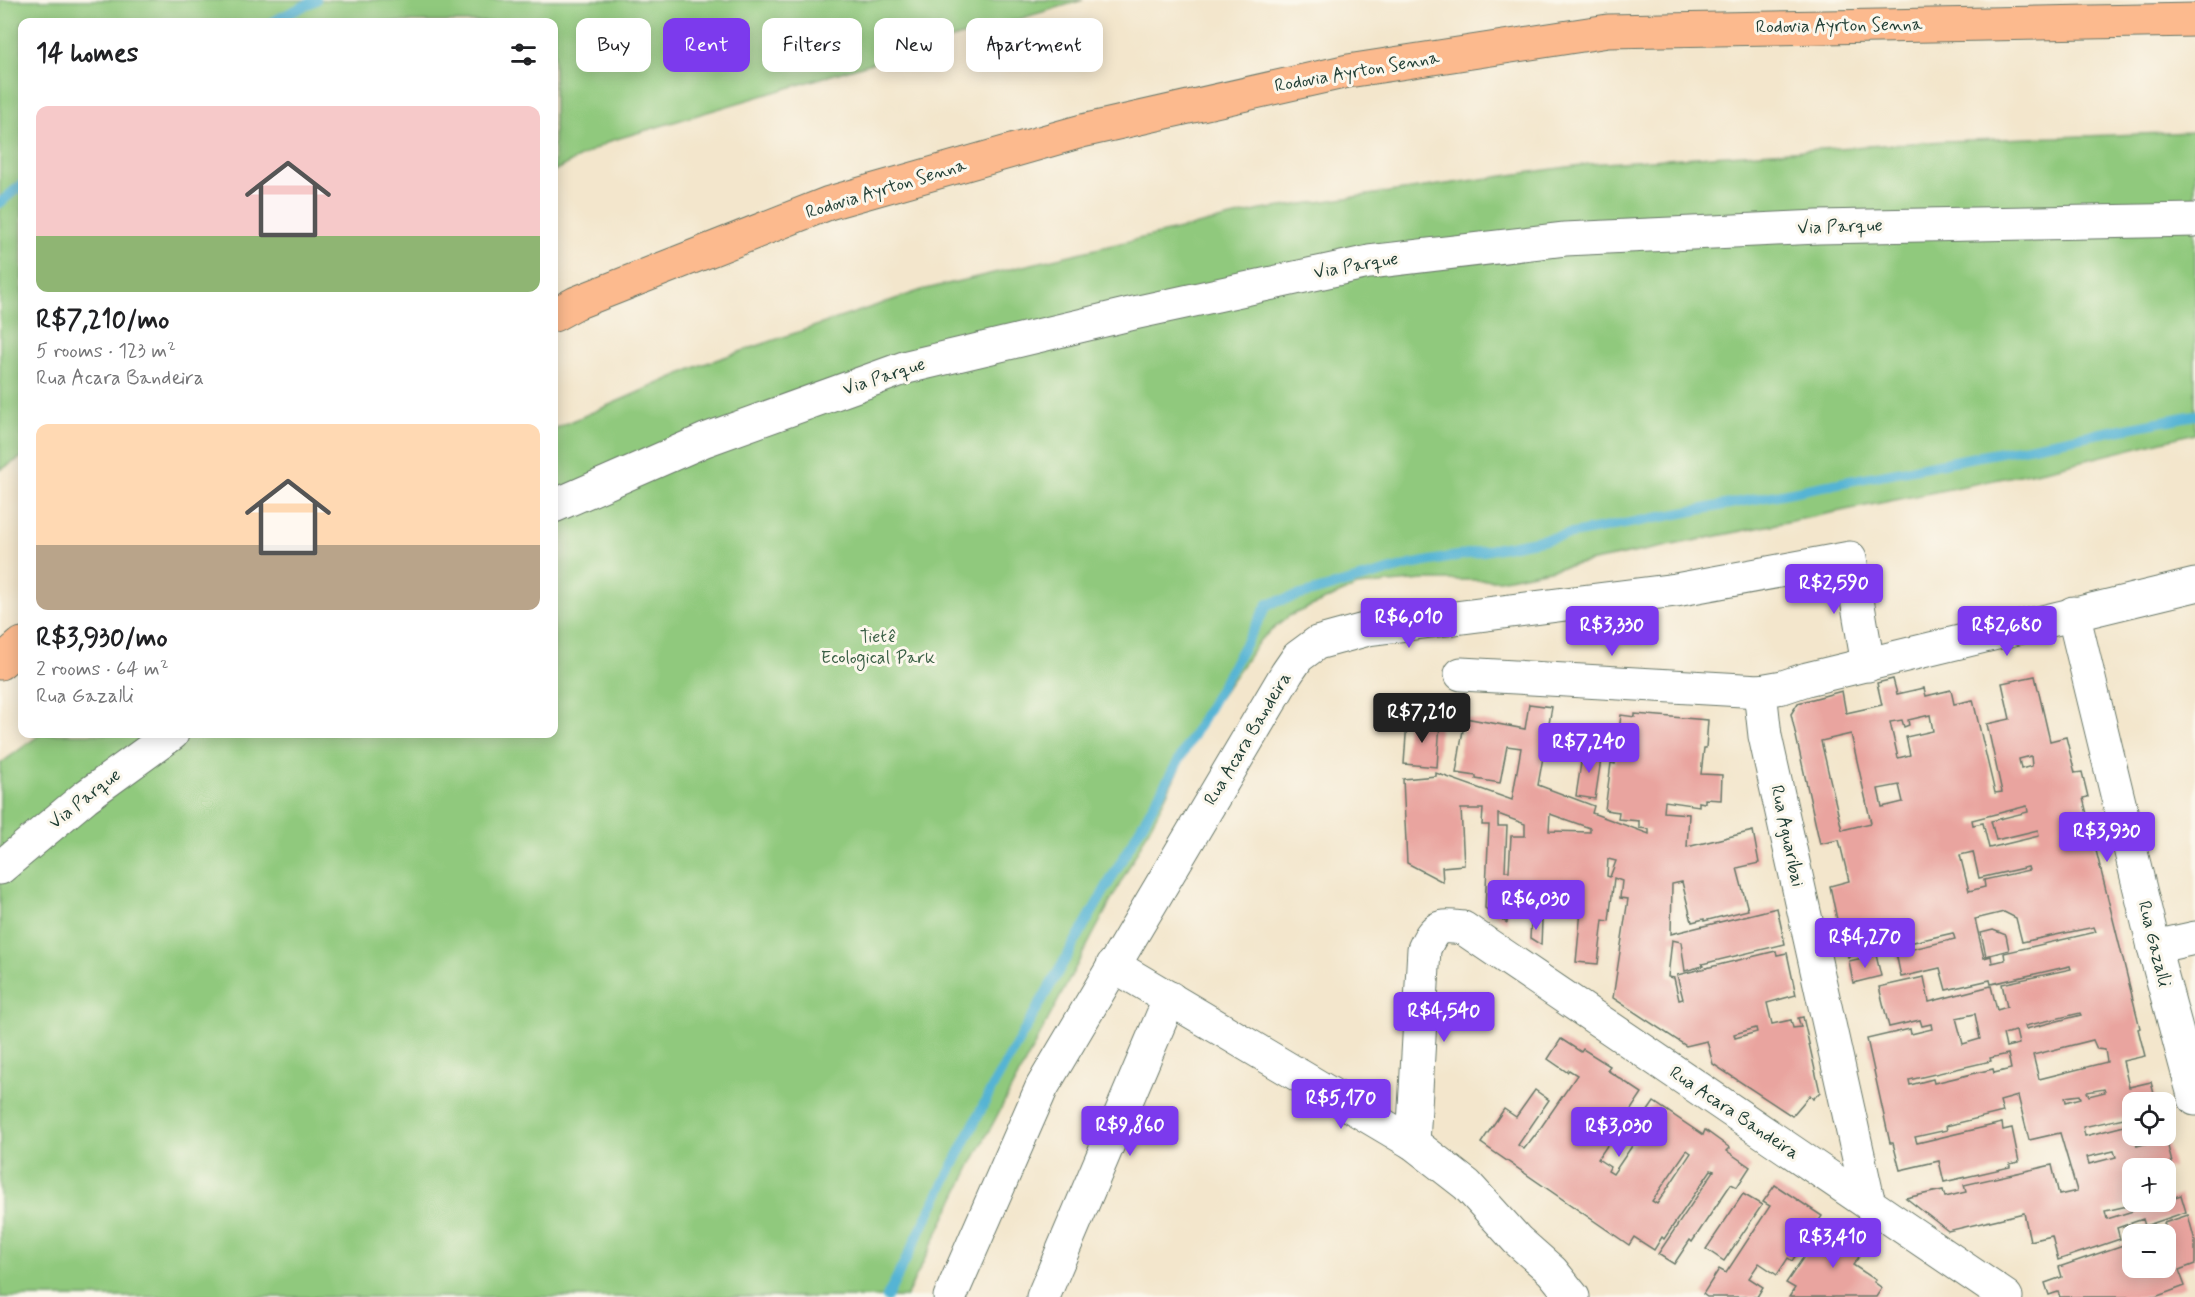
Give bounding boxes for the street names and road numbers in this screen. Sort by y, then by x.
street label: Rodovia Ayrton Senna [1755,13,1923,39]
street label: Rodovia Ayrton Senna [1273,46,1441,98]
street label: Rodovia Ayrton Senna [803,153,969,225]
street label: Via Parque [1797,214,1883,240]
street label: Via Parque [1312,247,1400,285]
street label: Via Parque [840,352,928,402]
street label: Rua Acara Bandeira [1199,668,1297,810]
street label: Via Parque [44,763,126,835]
street label: Rua Aguaribai [1765,783,1809,889]
street label: Rua Gazalli [2132,898,2176,990]
street label: Rua Acara Bandeira [1665,1061,1803,1165]

